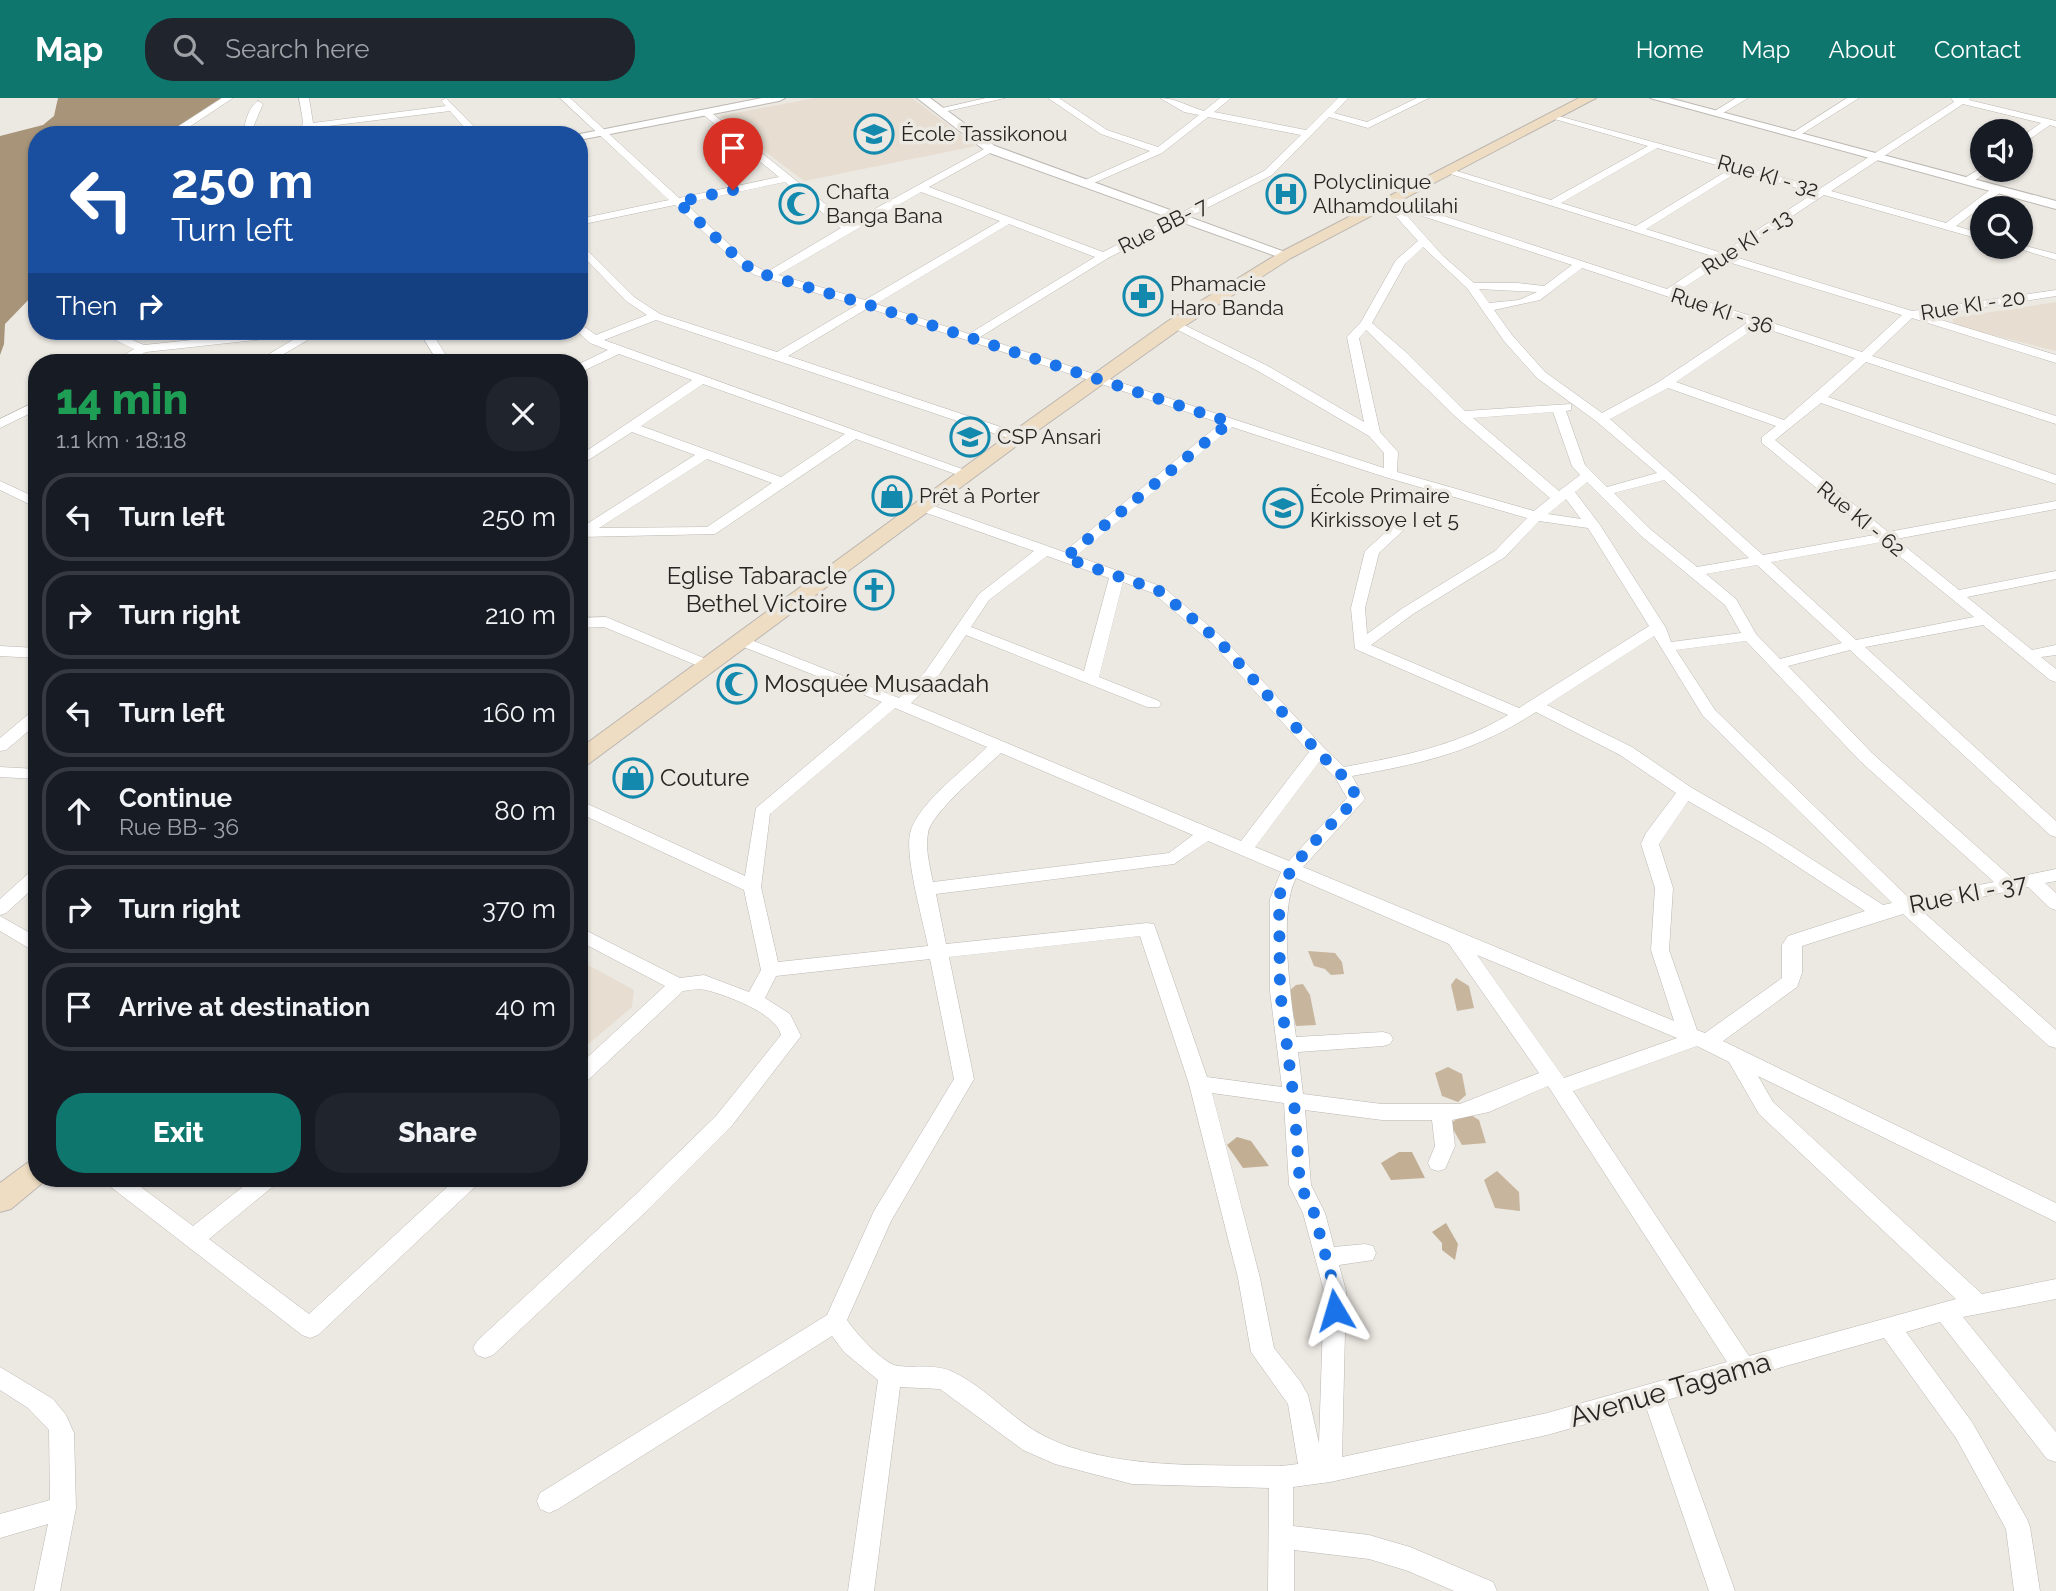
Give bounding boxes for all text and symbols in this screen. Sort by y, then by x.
search box [145,18,635,81]
text: Map [35,30,103,69]
icon: search [169,30,207,68]
text: Search here [225,34,370,64]
text: Home [1636,35,1704,64]
text: Map [1742,35,1790,64]
text: About [1828,35,1896,64]
text: Contact [1934,35,2021,64]
school or university icon: École Tassikonou [853,113,895,155]
pin [703,118,763,190]
map controls [1970,119,2033,259]
button: sound [1970,119,2033,182]
place label: École Tassikonou [901,121,1067,146]
icon: arrive [714,129,752,167]
street label: Rue KI - 32 [1715,149,1822,202]
text: 250 m [171,152,313,209]
icon: left [56,154,147,245]
place label: Polyclinique Alhamdoulilahi [1313,169,1458,218]
hospital icon: Polyclinique Alhamdoulilahi [1265,173,1307,215]
place label: Chafta Banga Bana [826,179,943,228]
mosque icon: Chafta Banga Bana [778,183,820,225]
street label: Rue BB- 7 [1114,192,1212,259]
button: search [1970,196,2033,259]
street label: Rue KI - 13 [1697,203,1796,280]
text: Turn left [171,211,293,248]
place label: Phamacie Haro Banda [1170,271,1284,320]
pharmacy icon: Phamacie Haro Banda [1122,275,1164,317]
street label: Rue KI - 36 [1668,282,1776,339]
street label: Rue KI - 20 [1919,284,2027,325]
icon: right [131,287,169,325]
text: Then [56,291,117,321]
text: 14 min [56,375,188,424]
button: close [486,377,560,451]
school or university icon: CSP Ansari [949,416,991,458]
place label: CSP Ansari [997,424,1101,449]
text: 1.1 km · 18:18 [56,426,187,453]
shop icon: Prêt à Porter [871,475,913,517]
street label: Rue KI - 62 [1812,476,1910,562]
place label: Prêt à Porter [919,483,1040,508]
place label: École Primaire Kirkissoye I et 5 [1310,483,1459,532]
school or university icon: École Primaire Kirkissoye I et 5 [1262,487,1304,529]
icon: left [60,498,98,536]
text: Turn left [119,502,225,532]
text: 250 m [482,502,556,532]
place label: Eglise Tabaracle Bethel Victoire [667,561,847,618]
church icon: Eglise Tabaracle Bethel Victoire [853,569,895,611]
icon: right [60,596,98,634]
text: Turn right [119,600,240,630]
text: 210 m [485,600,556,630]
mosque icon: Mosquée Musaadah [716,663,758,705]
place label: Mosquée Musaadah [764,669,989,698]
icon: left [60,694,98,732]
text: Turn left [119,698,225,728]
text: 160 m [483,698,556,728]
shop icon: Couture [612,757,654,799]
place label: Couture [660,763,749,792]
text: Continue [119,783,232,813]
icon: ahead [60,792,98,830]
text: 80 m [494,796,556,826]
text: Rue BB- 36 [119,813,239,840]
street label: Rue KI - 37 [1907,868,2029,919]
icon: right [60,890,98,928]
text: Turn right [119,894,240,924]
text: 370 m [482,894,556,924]
icon: arrive [60,988,98,1026]
text: Arrive at destination [119,992,370,1022]
text: 40 m [495,992,556,1022]
button: Exit [56,1093,301,1173]
button: Share [315,1093,560,1173]
position arrow [1298,1273,1372,1347]
street label: Avenue Tagama [1566,1345,1774,1434]

